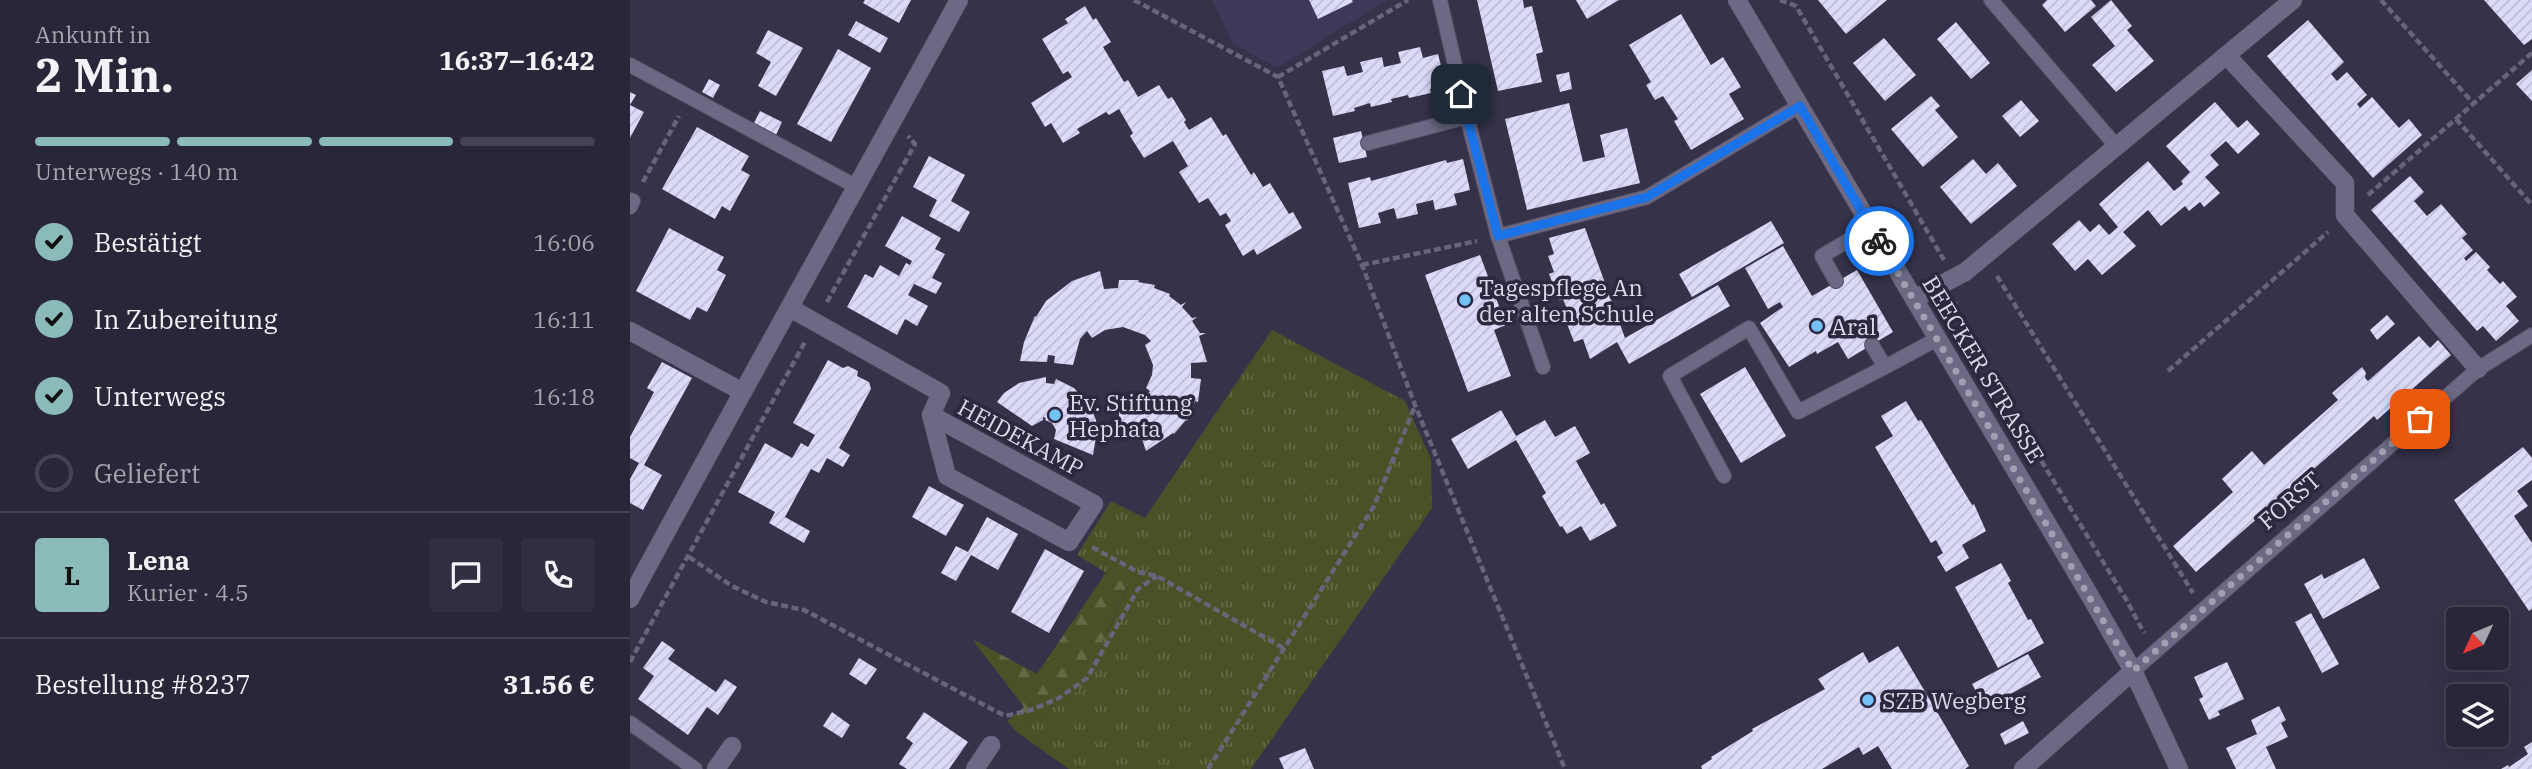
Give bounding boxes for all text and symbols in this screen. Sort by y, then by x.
text: Ankunft in [35,19,151,49]
text: 16:37–16:42 [439,43,595,77]
text: 2 Min. [35,45,174,105]
pin [1431,64,1491,124]
icon: home [1442,75,1480,113]
text: Unterwegs · 140 m [35,156,238,186]
courier [1844,206,1914,276]
icon: bike [1860,222,1898,260]
icon: check [35,223,73,261]
text: Bestätigt [94,225,202,259]
text: 16:06 [533,227,595,257]
street label: BEECKER STRASSE [1916,270,2052,468]
place label: Tagespflege An der alten Schule [1479,272,1654,328]
marker: Tagespflege An der alten Schule [1457,292,1473,308]
icon: check [35,300,73,338]
text: In Zubereitung [94,302,278,336]
text: 16:11 [533,304,595,334]
place label: Aral [1831,311,1877,341]
marker: Aral [1809,318,1825,334]
icon: check [35,377,73,415]
text: Unterwegs [94,379,226,413]
text: 16:18 [533,381,595,411]
place label: Ev. Stiftung Hephata [1069,387,1193,443]
pin [2390,389,2450,449]
street label: HEIDEKAMP [953,391,1089,483]
icon: bag [2401,400,2439,438]
marker: Ev. Stiftung Hephata [1047,407,1063,423]
text: Geliefert [94,456,200,490]
street label: FORST [2251,464,2327,536]
button: chat [429,538,503,612]
button: phone [521,538,595,612]
text: Lena [127,543,190,577]
text: L [64,558,80,592]
text: Kurier · 4.5 [127,577,249,607]
north arrow [2446,607,2510,670]
map controls [2446,607,2509,747]
text: Bestellung #8237 [35,667,251,701]
text: 31.56 € [503,667,595,701]
button: layers [2446,684,2509,747]
place label: SZB Wegberg [1882,685,2026,715]
marker: SZB Wegberg [1860,692,1876,708]

